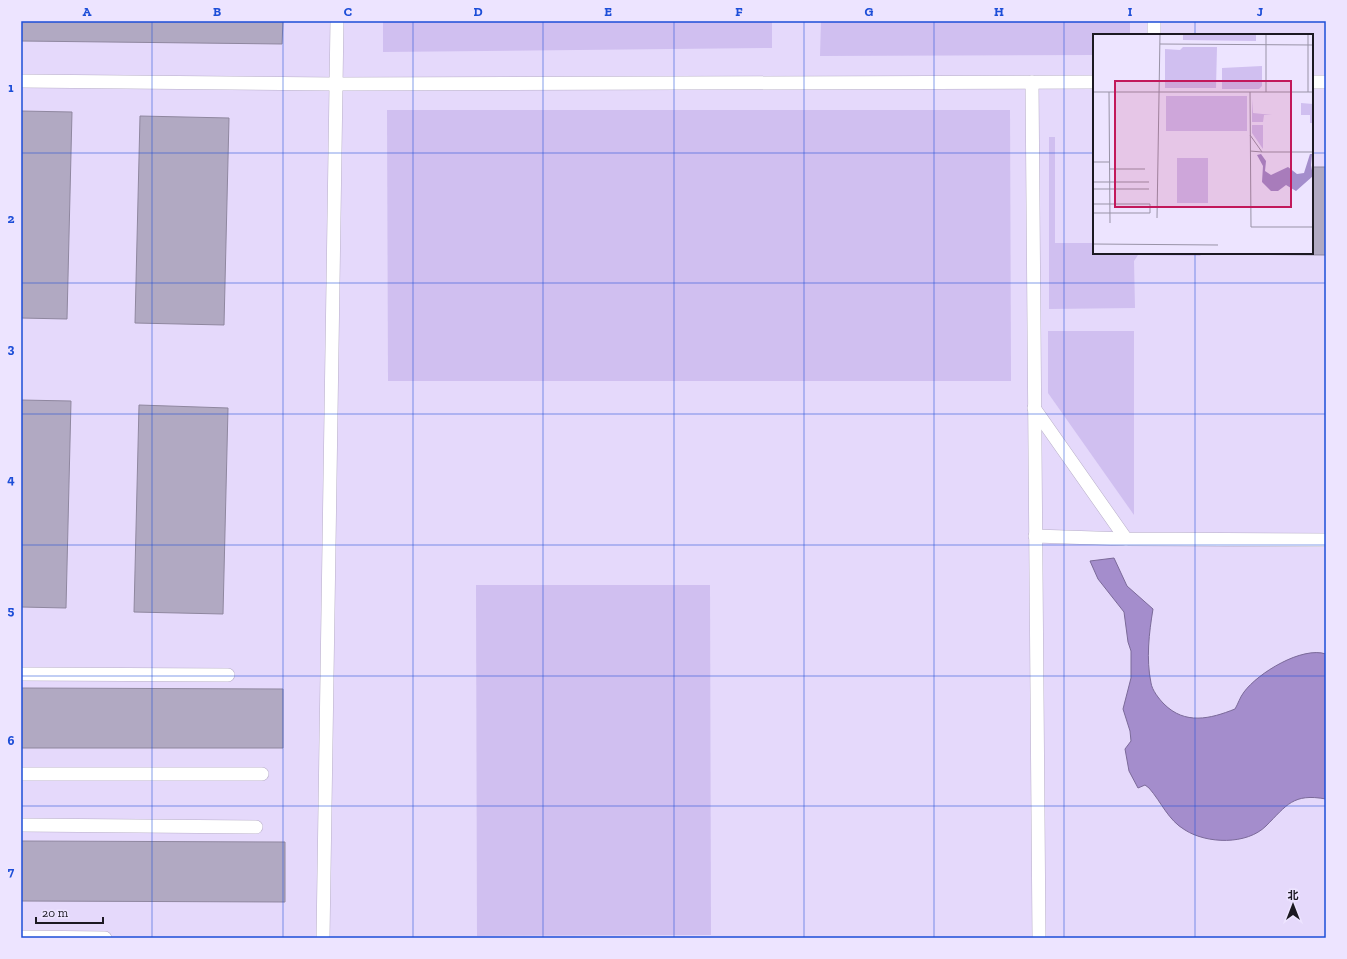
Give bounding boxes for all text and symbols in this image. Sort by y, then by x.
text: A [83,4,92,19]
text: B [213,4,221,19]
text: C [344,4,352,19]
text: D [473,4,483,19]
text: E [604,4,612,19]
text: F [735,4,743,19]
text: G [865,4,874,19]
text: H [994,4,1004,19]
text: I [1128,4,1133,19]
text: J [1257,4,1263,19]
inset map [1093,34,1313,254]
text: 1 [8,80,14,95]
text: 2 [8,211,15,226]
text: 3 [8,341,15,356]
text: 4 [7,472,15,487]
text: 5 [8,603,15,618]
text: 6 [8,733,15,748]
text: 7 [8,864,15,879]
north arrow [1273,885,1313,925]
text: 北 [1288,889,1299,902]
scale bar [36,899,103,925]
text: 20 m [42,906,69,920]

